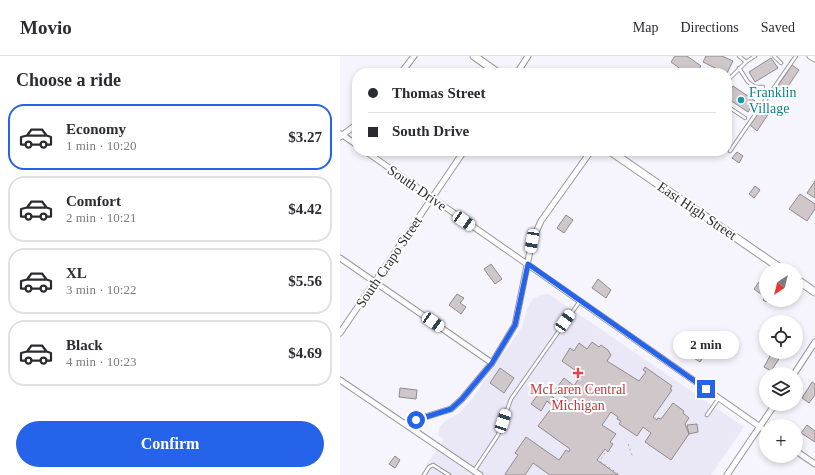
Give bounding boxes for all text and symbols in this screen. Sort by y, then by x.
text: Movio [20,17,72,38]
text: Map [633,20,658,35]
text: Directions [680,20,739,35]
text: Saved [761,20,795,35]
text: Choose a ride [16,70,121,90]
text: Thomas Street [392,85,485,101]
place label: Franklin Village [749,85,796,116]
marker: Franklin Village [736,95,746,105]
icon: car [18,119,54,155]
text: Economy [66,121,126,137]
text: South Drive [392,123,469,139]
text: $3.27 [288,129,322,145]
text: 1 min · 10:20 [66,138,136,153]
street label: South Drive [385,162,449,214]
street label: East High Street [655,179,739,243]
icon: car [18,191,54,227]
text: Comfort [66,193,121,209]
text: $4.42 [288,201,322,217]
car [451,209,477,233]
text: 2 min · 10:21 [66,210,136,225]
street label: South Crapo Street [353,214,425,310]
car [524,228,540,254]
icon: car [18,263,54,299]
north arrow [759,263,803,307]
map controls [759,263,803,463]
text: XL [66,265,87,281]
text: $5.56 [288,273,322,289]
text: 3 min · 10:22 [66,282,136,297]
car [553,308,577,334]
car [420,310,446,334]
button: locate [759,315,803,359]
callout: 2 min [673,331,739,359]
icon: car [18,335,54,371]
text: Black [66,337,103,353]
text: 2 min [690,337,722,352]
text: $4.69 [288,345,322,361]
text: 4 min · 10:23 [66,354,136,369]
marker: McLaren Central Michigan [572,367,584,379]
button: layers [759,367,803,411]
route end [697,380,715,398]
place label: McLaren Central Michigan [530,382,626,413]
car [494,408,512,434]
route start [407,411,425,429]
button: + [759,419,803,463]
button: Confirm [16,421,324,467]

